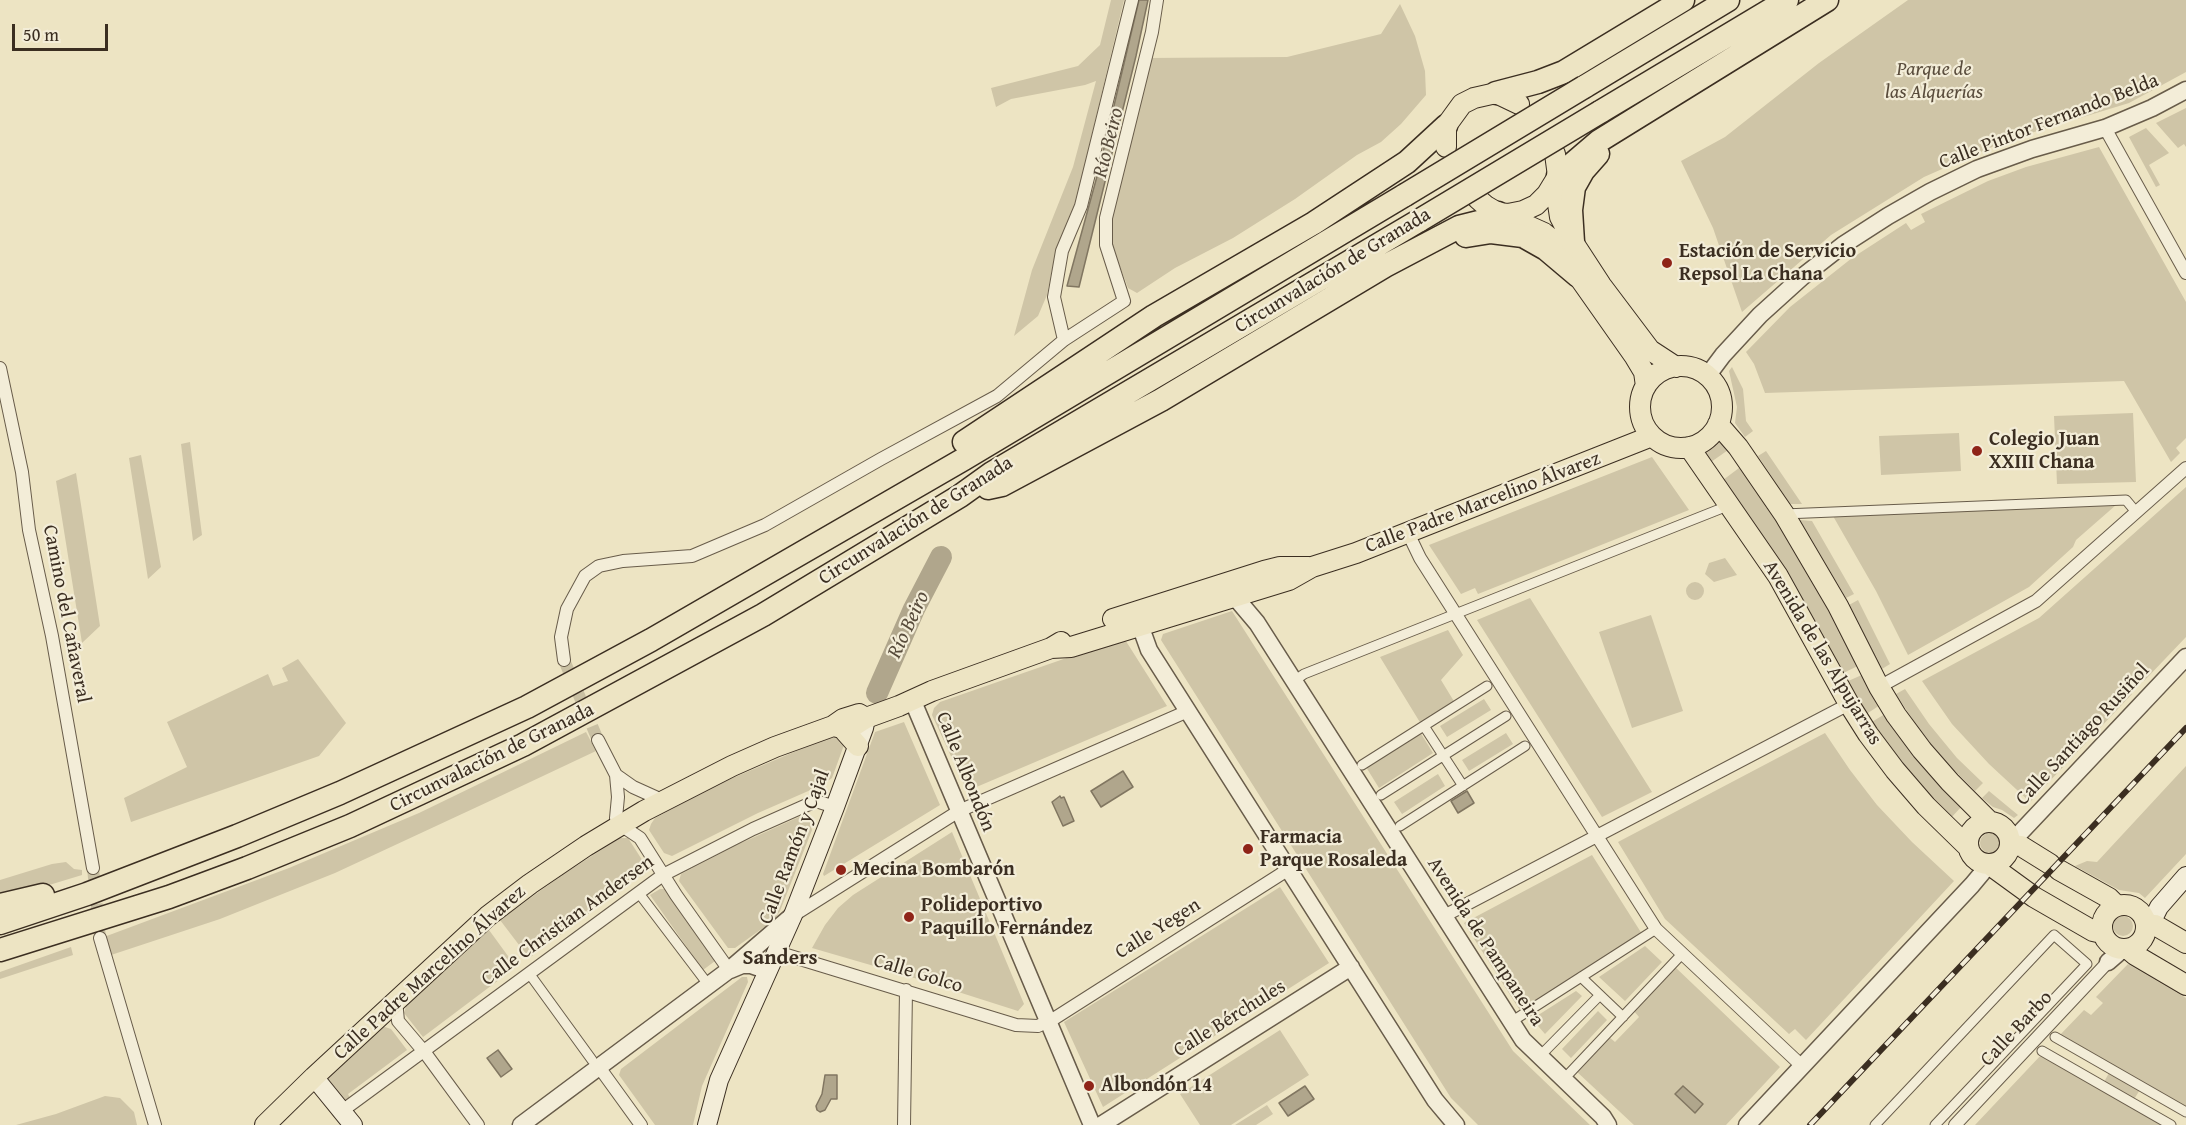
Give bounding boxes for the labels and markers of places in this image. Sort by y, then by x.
place label: Estación de Servicio Repsol La Chana [1679,240,1856,287]
marker: Estación de Servicio Repsol La Chana [1660,256,1674,270]
place label: Colegio Juan XXIII Chana [1989,428,2099,475]
marker: Colegio Juan XXIII Chana [1970,444,1984,458]
place label: Farmacia Parque Rosaleda [1260,826,1407,873]
marker: Farmacia Parque Rosaleda [1241,842,1255,856]
place label: Mecina Bombarón [853,858,1015,882]
marker: Mecina Bombarón [834,863,848,877]
place label: Polideportivo Paquillo Fernández [921,894,1092,941]
marker: Polideportivo Paquillo Fernández [902,910,916,924]
place label: Albondón 14 [1101,1074,1212,1098]
marker: Albondón 14 [1082,1079,1096,1093]

